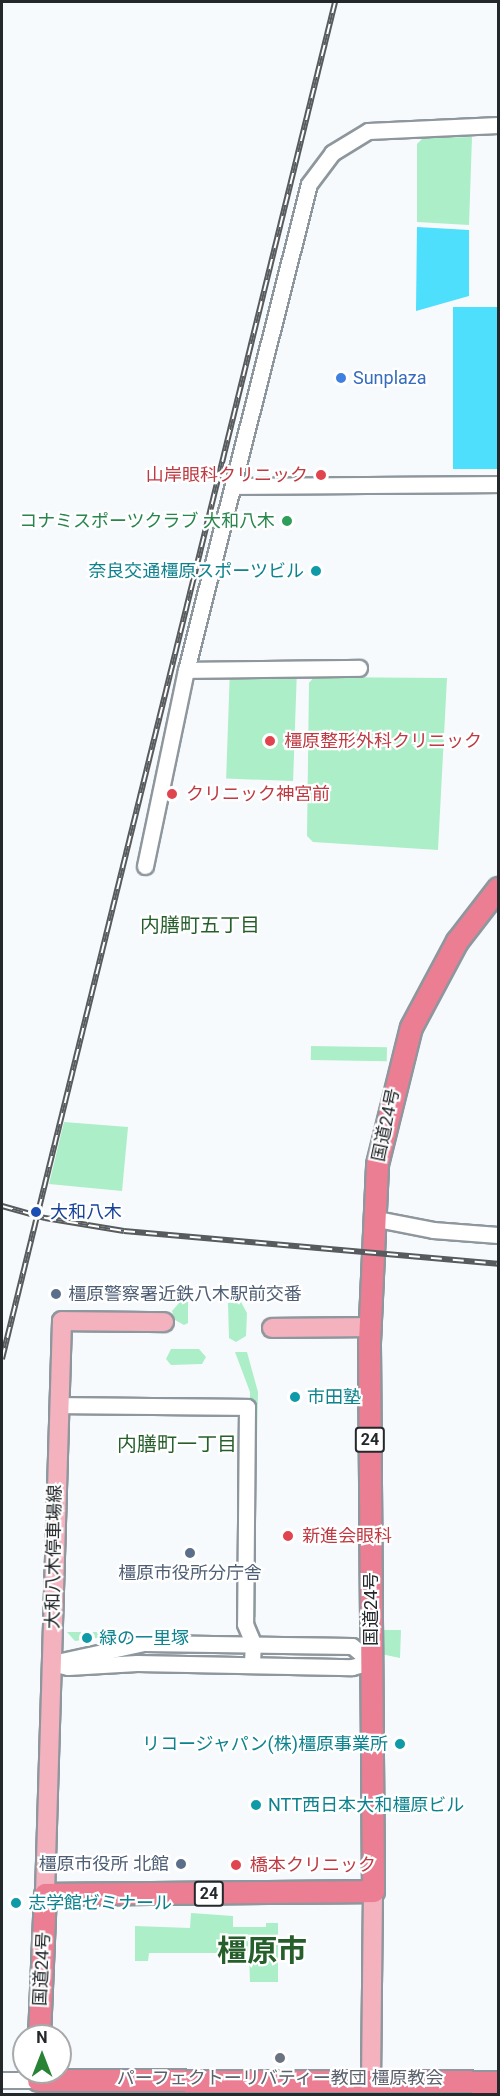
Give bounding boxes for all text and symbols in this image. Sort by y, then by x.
place label: Sunplaza [353,367,427,389]
marker: Sunplaza [334,371,348,385]
place label: 山岸眼科クリニック [146,464,308,486]
marker: 山岸眼科クリニック [312,466,330,484]
place label: コナミスポーツクラブ 大和八木 [19,510,275,532]
marker: コナミスポーツクラブ 大和八木 [280,514,294,528]
place label: 奈良交通橿原スポーツビル [88,560,304,582]
marker: 奈良交通橿原スポーツビル [309,564,323,578]
place label: 橿原整形外科クリニック [284,730,482,752]
marker: 橿原整形外科クリニック [261,732,279,750]
place label: クリニック神宮前 [186,783,330,805]
marker: クリニック神宮前 [163,785,181,803]
district label: 内膳町五丁目 [140,913,260,937]
street label: 国道24号 [368,1086,404,1164]
place label: 大和八木 [50,1201,122,1223]
marker: 大和八木 [27,1203,45,1221]
place label: 橿原警察署近鉄八木駅前交番 [68,1283,302,1305]
marker: 橿原警察署近鉄八木駅前交番 [49,1287,63,1301]
place label: 市田塾 [307,1386,361,1408]
marker: 市田塾 [288,1390,302,1404]
road number: 24 [354,1427,386,1453]
district label: 内膳町一丁目 [117,1432,237,1456]
street label: 大和八木停車場線 [42,1485,66,1629]
place label: 新進会眼科 [302,1525,392,1547]
marker: 新進会眼科 [279,1527,297,1545]
marker: 橿原市役所分庁舎 [183,1546,197,1560]
place label: 橿原市役所分庁舎 [118,1562,262,1584]
street label: 国道24号 [360,1572,382,1646]
place label: 緑の一里塚 [99,1627,189,1649]
marker: 緑の一里塚 [80,1631,94,1645]
place label: リコージャパン(株)橿原事業所 [142,1733,388,1755]
marker: リコージャパン(株)橿原事業所 [393,1737,407,1751]
place label: NTT西日本大和橿原ビル [268,1794,464,1816]
marker: NTT西日本大和橿原ビル [249,1798,263,1812]
place label: 橿原市役所 北館 [39,1853,169,1875]
place label: 橋本クリニック [250,1854,376,1876]
marker: 橋本クリニック [227,1856,245,1874]
marker: 橿原市役所 北館 [174,1857,188,1871]
road number: 24 [192,1881,226,1907]
place label: 志学館ゼミナール [28,1892,172,1914]
marker: 志学館ゼミナール [9,1896,23,1910]
street label: 国道24号 [29,1931,55,2007]
district label: 橿原市 [217,1933,307,1969]
north arrow [12,2024,72,2084]
text: N [36,2028,48,2047]
marker: パーフェクトーリバティー教団 橿原教会 [273,2051,287,2065]
place label: パーフェクトーリバティー教団 橿原教会 [116,2067,444,2089]

